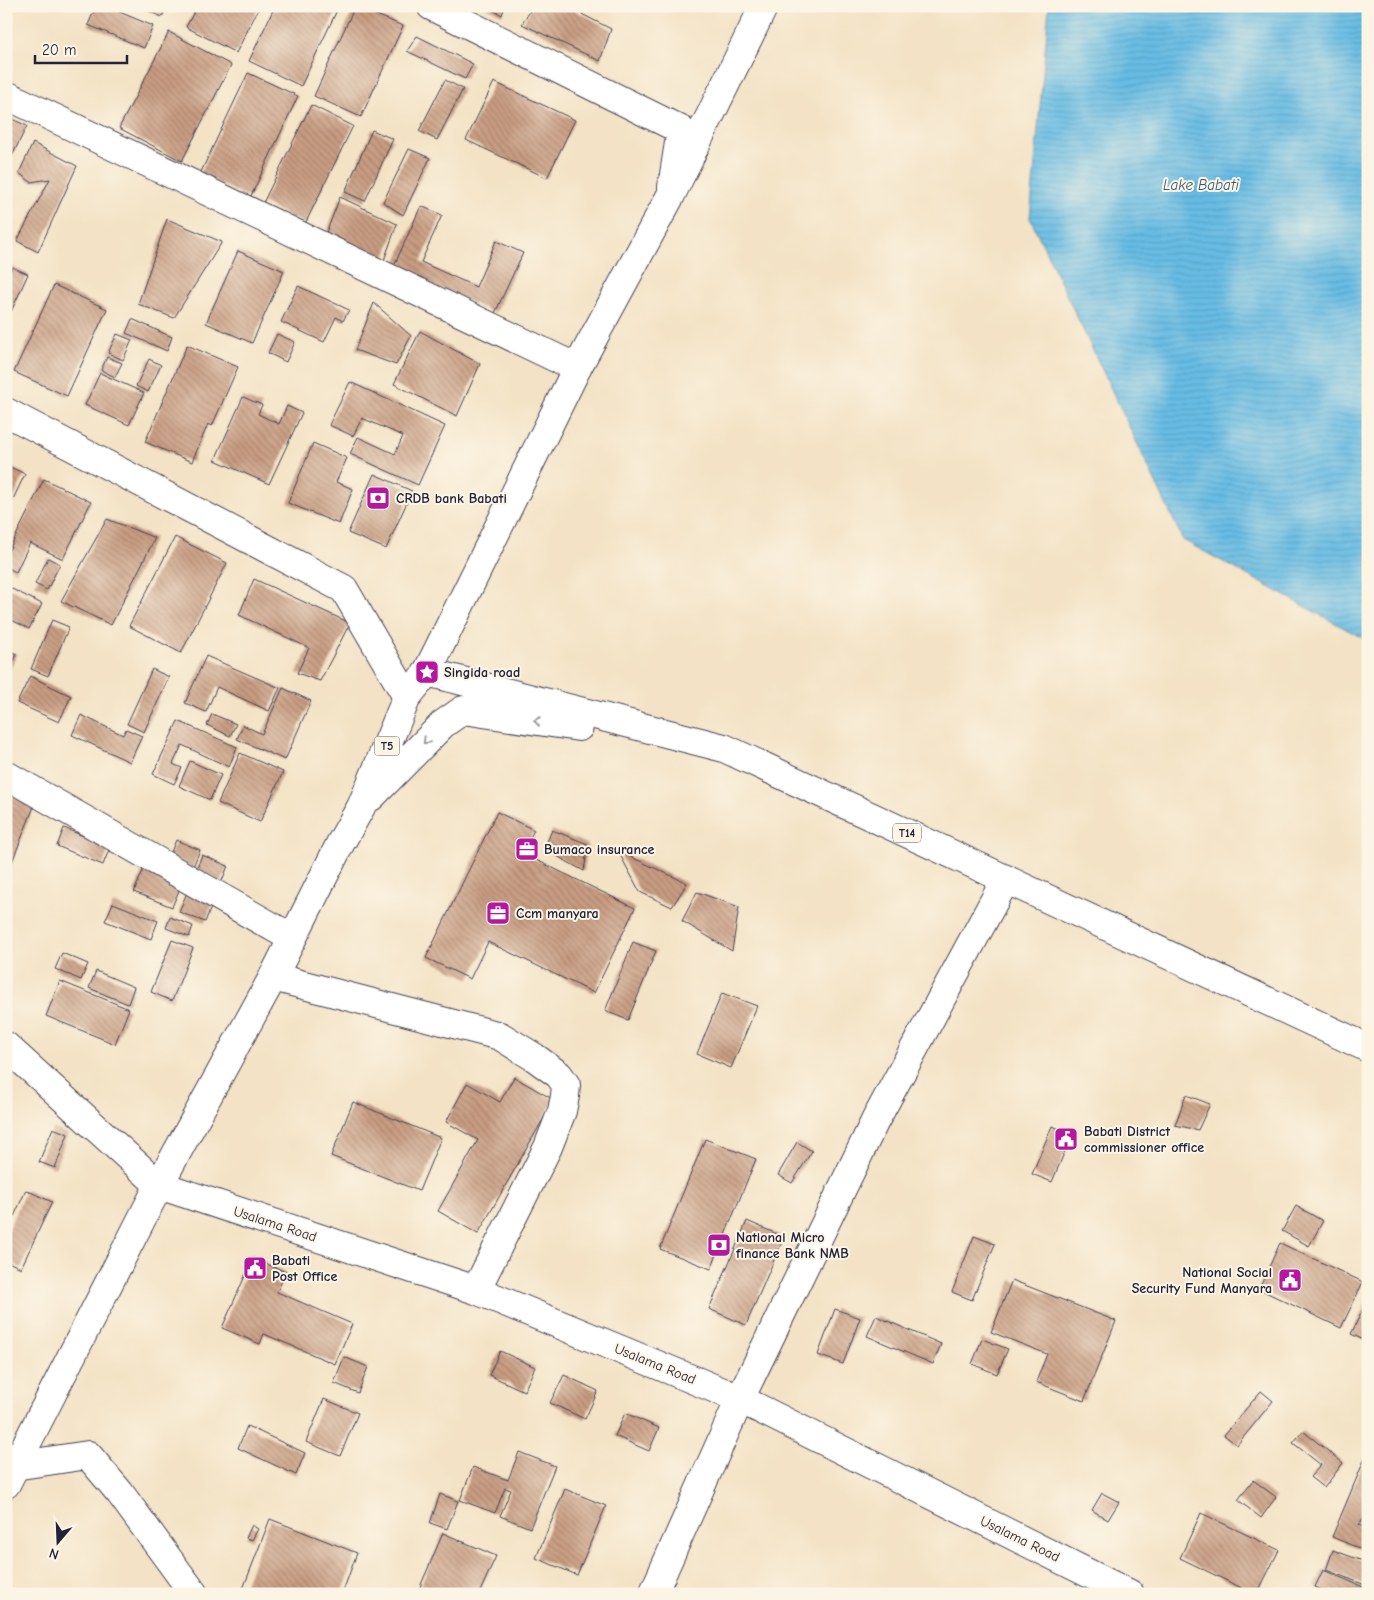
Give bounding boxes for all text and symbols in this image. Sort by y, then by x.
scale bar [35,32,128,64]
text: 20 m [42,41,76,59]
water label: Lake Babati [1163,176,1240,194]
bank icon: CRDB bank Babati [365,485,391,511]
place label: CRDB bank Babati [396,490,507,507]
place icon: Singida road [414,659,440,685]
place label: Singida road [444,664,520,681]
one-way arrow [532,716,541,726]
road number: T5 [374,736,400,756]
one-way arrow [423,736,432,745]
road number: T14 [893,824,921,842]
office icon: Bumaco insurance [514,836,540,862]
place label: Bumaco insurance [544,841,655,858]
office icon: Ccm manyara [485,900,511,926]
place label: Ccm manyara [516,905,599,922]
place label: Babati District commissioner office [1084,1123,1204,1156]
public building icon: Babati District commissioner office [1053,1126,1079,1152]
street label: Usalama Road [231,1203,319,1245]
place label: National Micro finance Bank NMB [735,1229,849,1262]
bank icon: National Micro finance Bank NMB [706,1232,732,1258]
place label: Babati Post Office [272,1252,337,1285]
public building icon: Babati Post Office [242,1255,268,1281]
place label: National Social Security Fund Manyara [1132,1264,1272,1297]
public building icon: National Social Security Fund Manyara [1277,1267,1303,1293]
street label: Usalama Road [612,1340,698,1388]
street label: Usalama Road [977,1512,1063,1566]
north arrow [32,1518,82,1568]
text: N [47,1544,61,1563]

